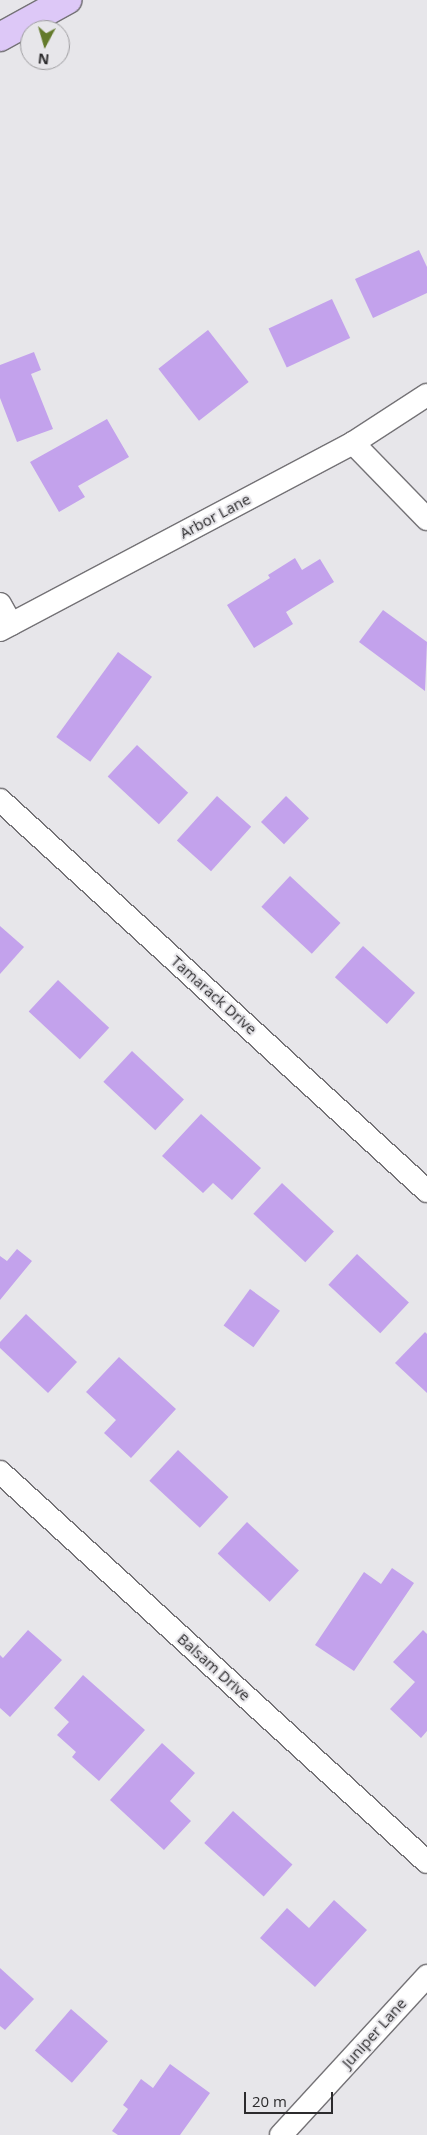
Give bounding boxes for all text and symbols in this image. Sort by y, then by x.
north arrow [20,20,70,70]
text: N [37,49,50,69]
street label: Arbor Lane [177,490,253,542]
street label: Tamarack Drive [167,952,261,1038]
street label: Balsam Drive [174,1630,254,1704]
street label: Juniper Lane [338,1994,410,2072]
scale bar [247,2082,336,2114]
text: 20 m [252,2091,287,2111]

